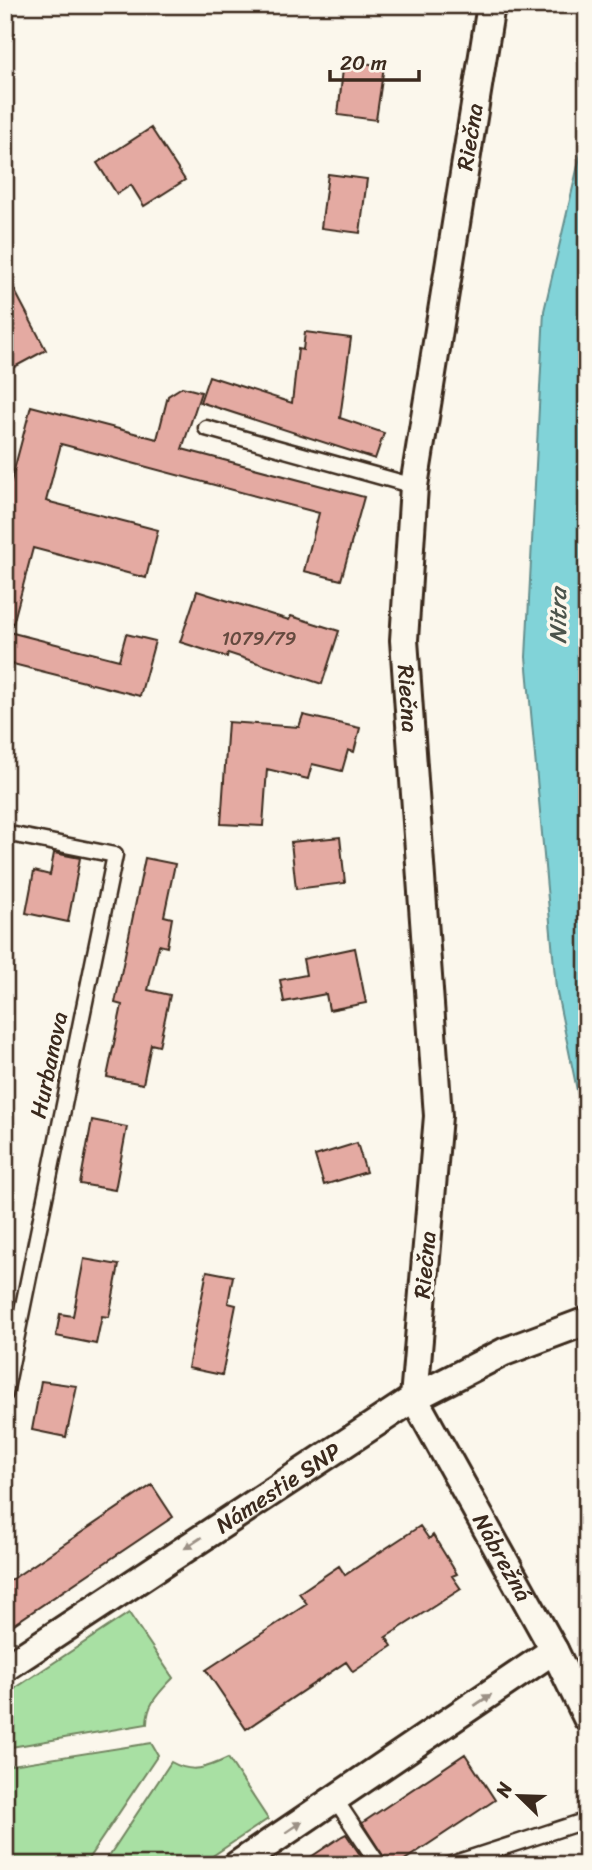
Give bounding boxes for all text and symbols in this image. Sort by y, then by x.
scale bar [330,38,419,82]
text: 20 m [340,44,387,82]
street label: Riečna [444,100,496,174]
water label: Nitra [537,585,579,644]
house number: 1079/79 [222,622,296,655]
street label: Riečna [385,663,431,734]
street label: Hurbanova [18,1008,80,1122]
street label: Riečna [402,1229,448,1300]
street label: Námestie SNP [206,1431,350,1545]
street label: Nábrežná [461,1505,544,1609]
one-way arrow [184,1536,203,1549]
one-way arrow [473,1694,492,1707]
north arrow [484,1762,554,1832]
text: N [486,1776,522,1803]
one-way arrow [285,1820,303,1834]

